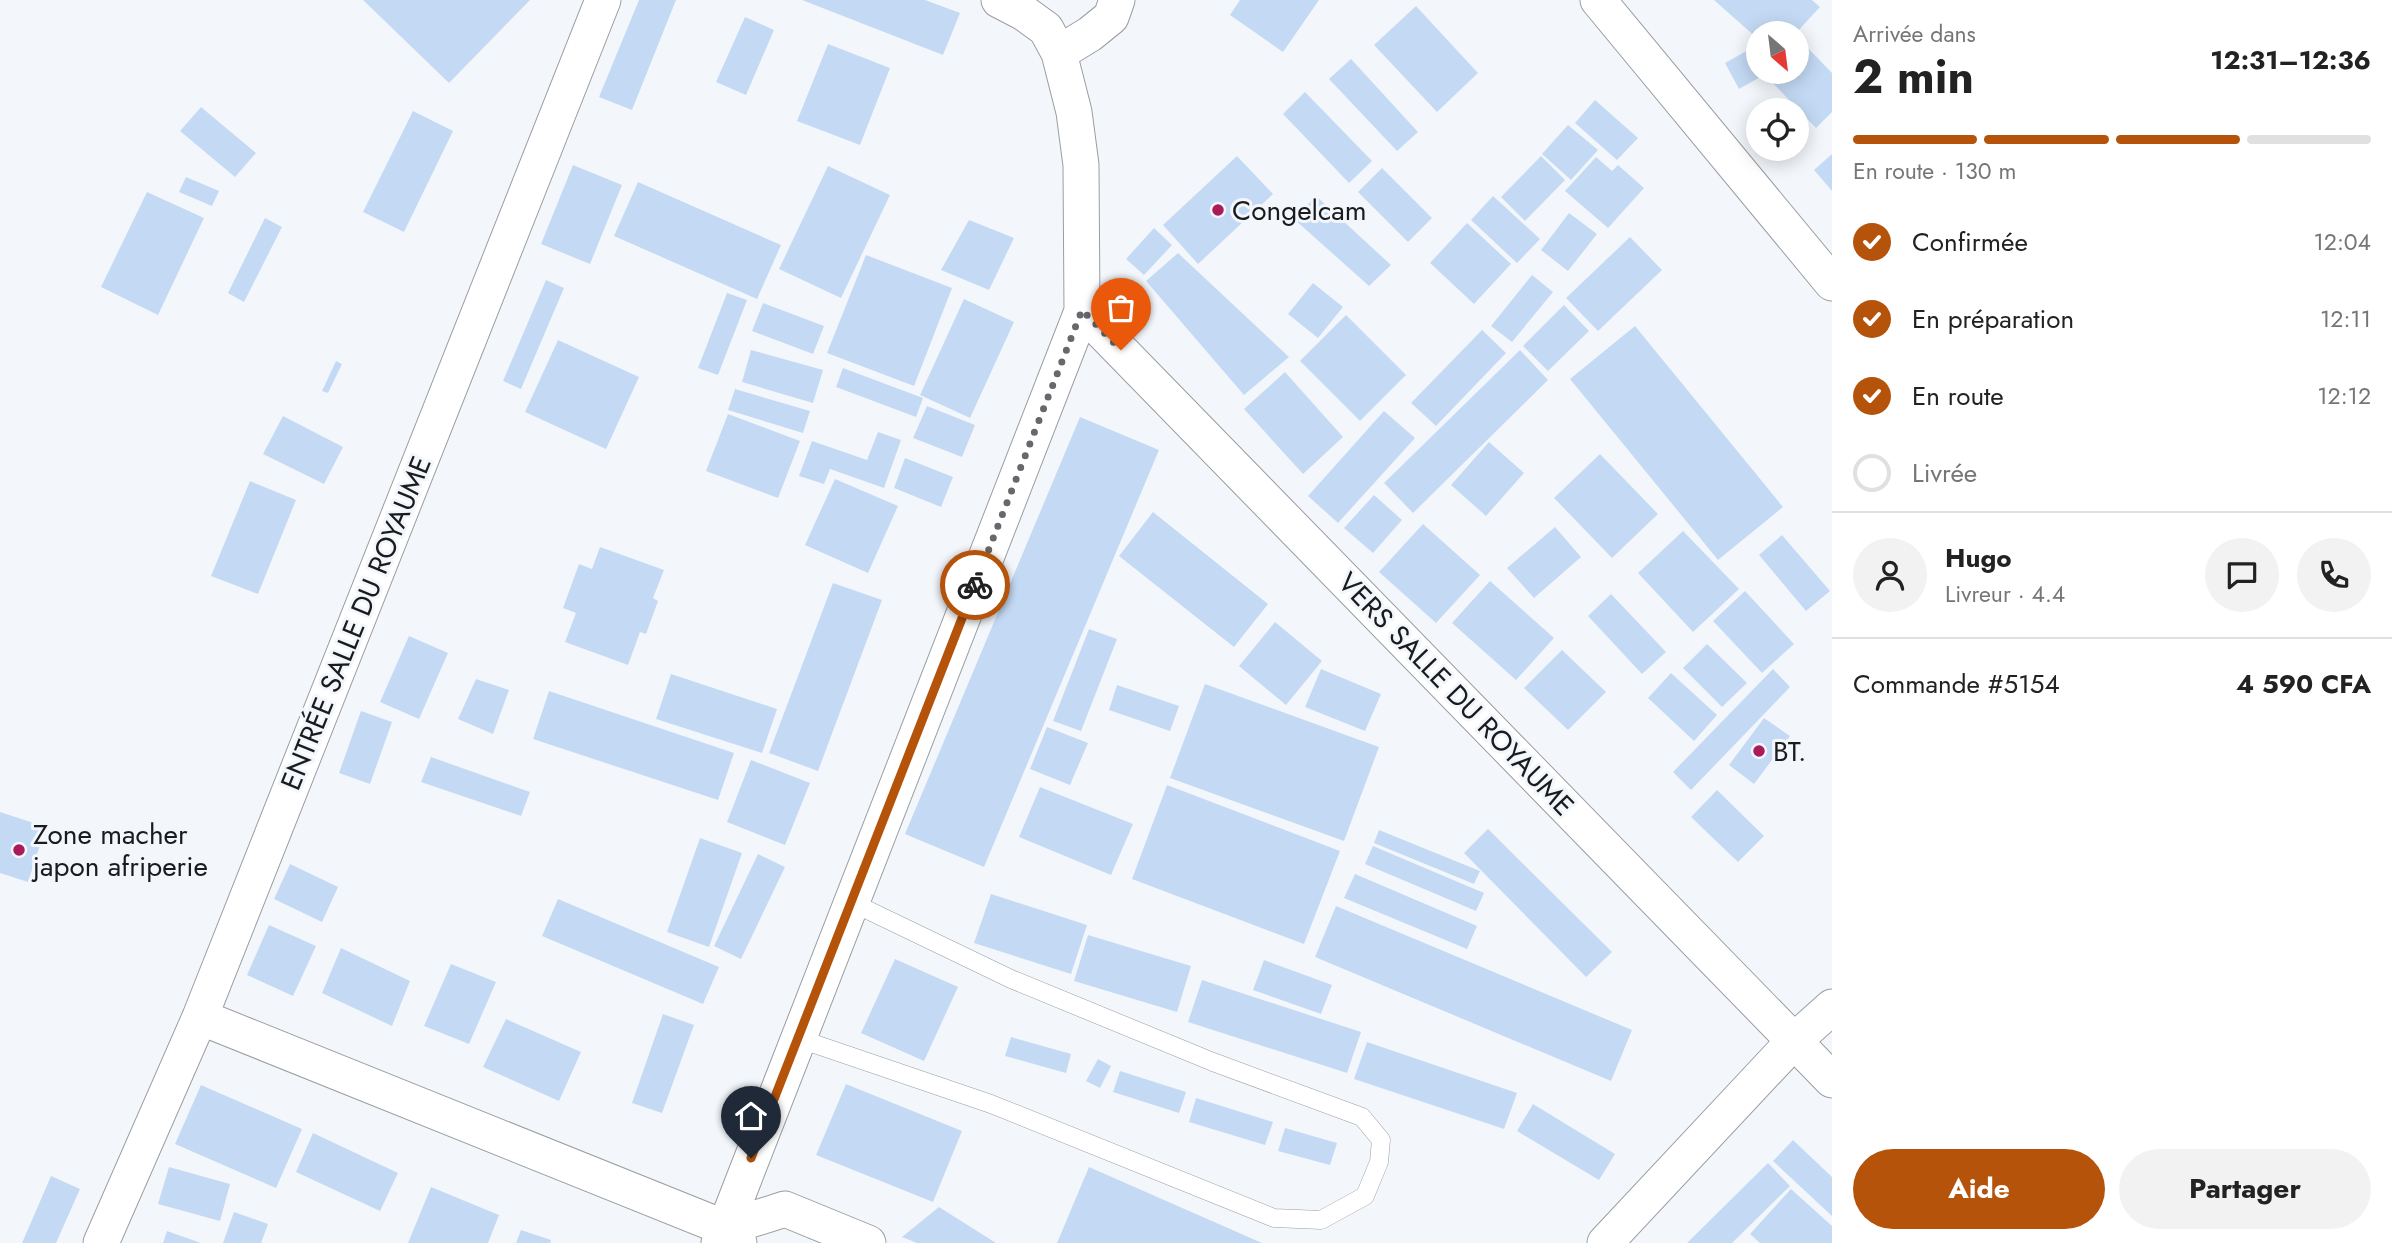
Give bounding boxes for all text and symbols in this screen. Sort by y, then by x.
text: Arrivée dans [1853,17,1976,51]
north arrow [1746,21,1810,84]
map controls [1746,21,1809,161]
text: 12:31–12:36 [2210,41,2371,79]
text: 2 min [1853,44,1974,110]
button: locate [1746,98,1809,161]
text: En route · 130 m [1853,154,2016,188]
place label: Congelcam [1232,190,1367,231]
marker: Congelcam [1210,202,1226,218]
icon: check [1853,223,1891,261]
text: Confirmée [1912,223,2028,261]
text: 12:04 [2313,225,2371,259]
pin [1091,278,1151,350]
icon: bag [1102,289,1140,327]
icon: check [1853,300,1891,338]
text: En préparation [1912,300,2074,338]
text: 12:11 [2320,302,2371,336]
icon: check [1853,377,1891,415]
text: En route [1912,377,2004,415]
text: 12:12 [2317,379,2371,413]
street label: ENTRÉE SALLE DU ROYAUME [270,450,442,796]
text: Livrée [1912,454,1977,492]
button: person [1853,538,1927,612]
button: chat [2205,538,2279,612]
button: phone [2297,538,2371,612]
text: Hugo [1945,539,2012,577]
courier [940,550,1010,620]
street label: VERS SALLE DU ROYAUME [1328,563,1584,825]
icon: bike [956,566,994,604]
text: Livreur · 4.4 [1945,577,2065,611]
text: Commande #5154 [1853,665,2060,703]
text: 4 590 CFA [2236,665,2371,703]
place label: BT. [1773,731,1806,772]
marker: BT. [1751,743,1767,759]
place label: Zone macher japon afriperie [31,814,208,887]
marker: Zone macher japon afriperie [11,842,27,858]
pin [721,1086,781,1158]
icon: home [732,1097,770,1135]
button: Aide [1853,1149,2105,1229]
button: Partager [2119,1149,2371,1229]

